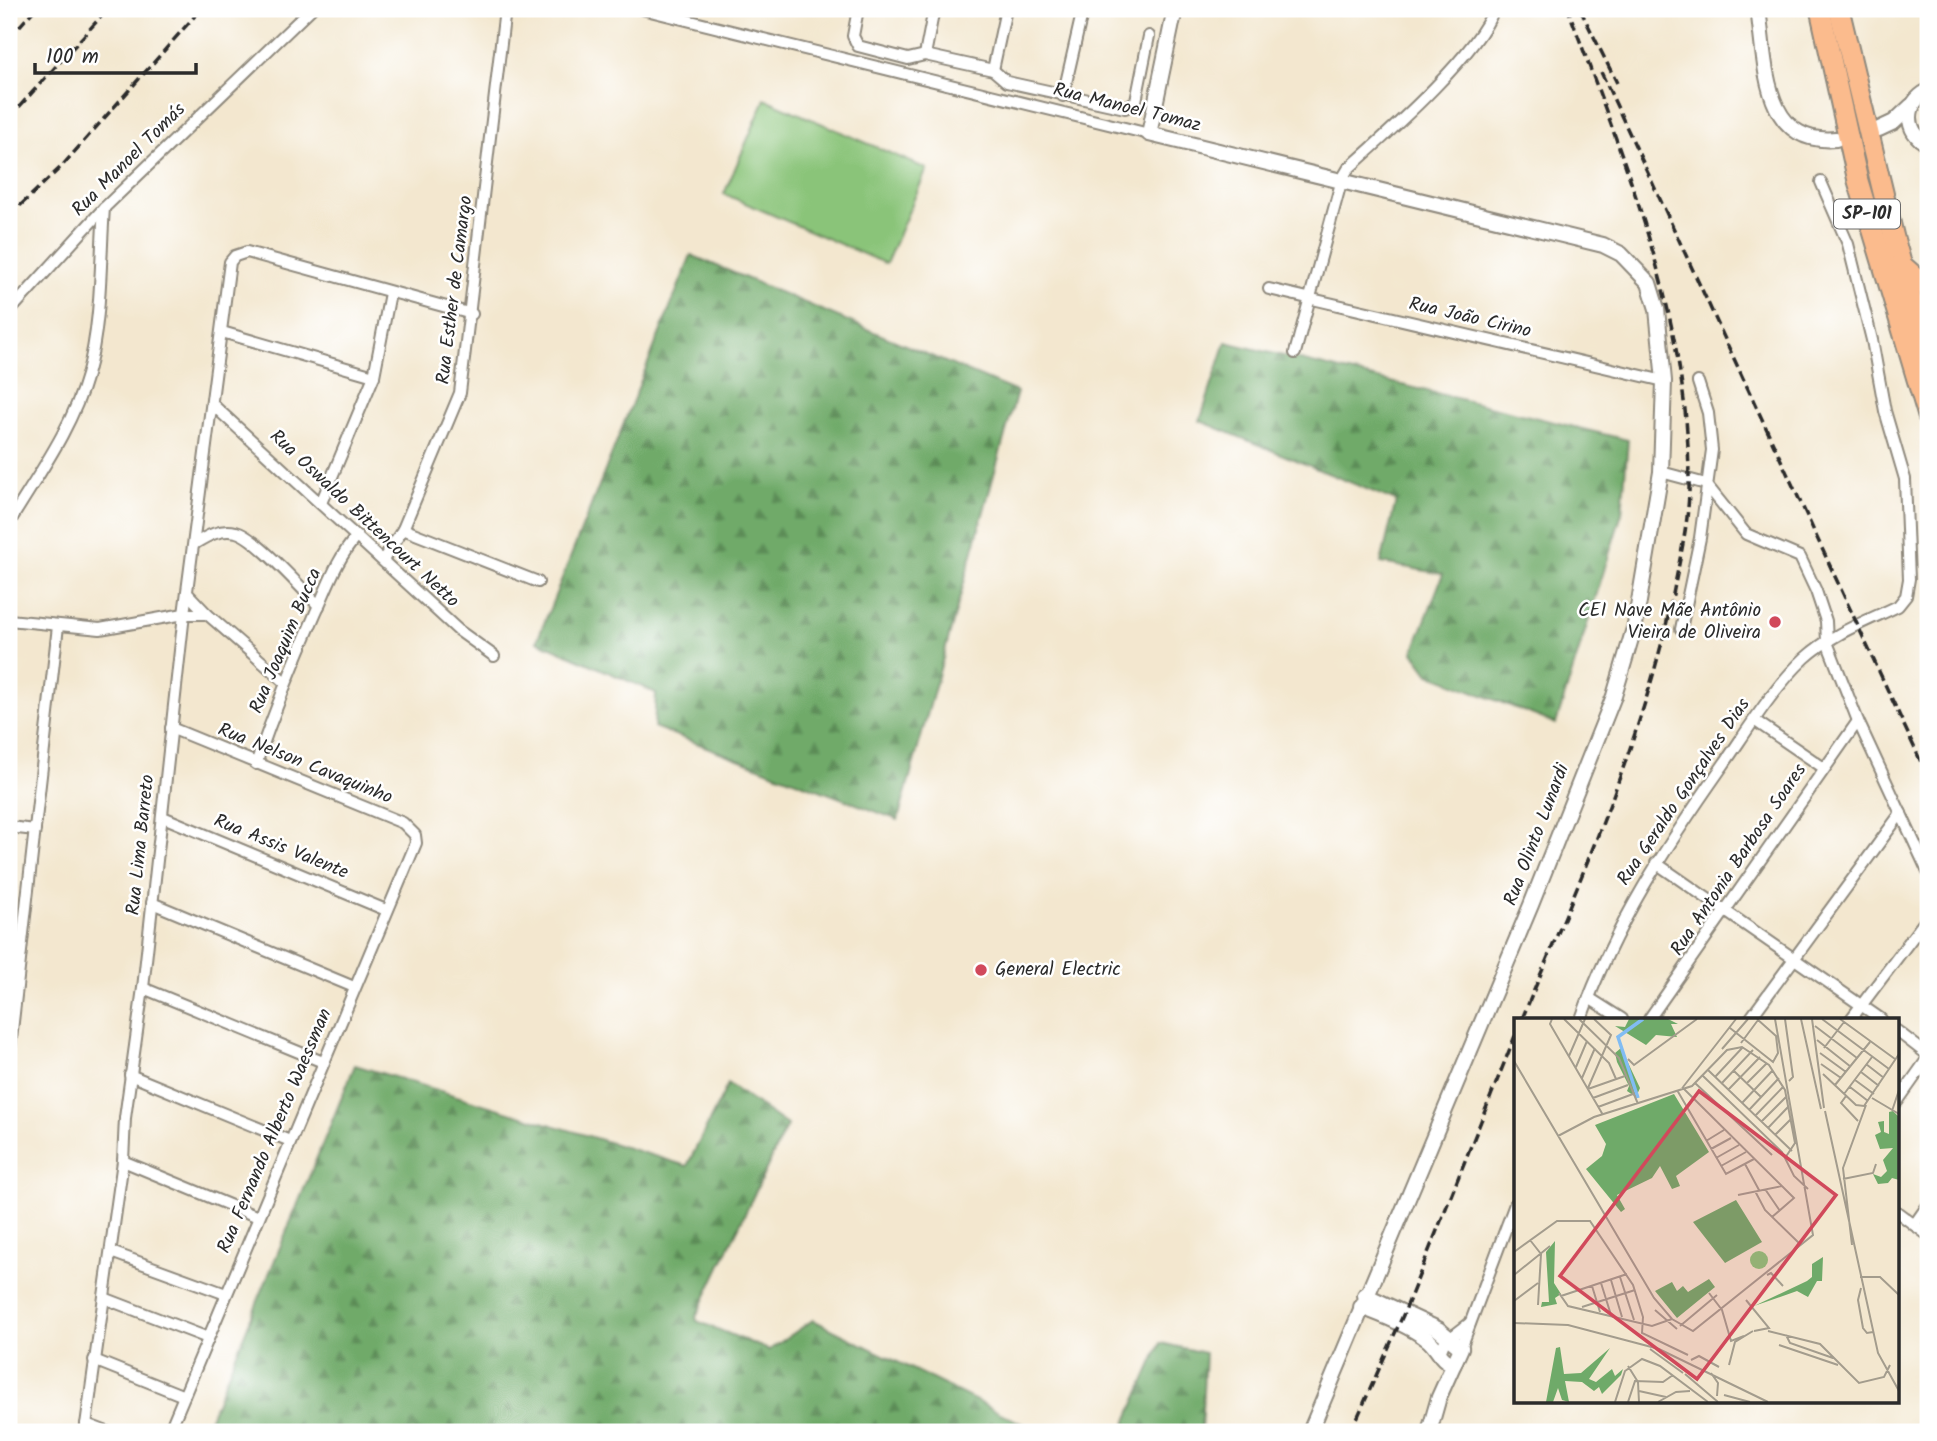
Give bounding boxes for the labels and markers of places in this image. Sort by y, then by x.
place label: CEI Nave Mãe Antônio Vieira de Oliveira [1578,596,1761,648]
marker: CEI Nave Mãe Antônio Vieira de Oliveira [1767,614,1783,630]
place label: General Electric [995,955,1121,985]
marker: General Electric [973,962,989,978]

